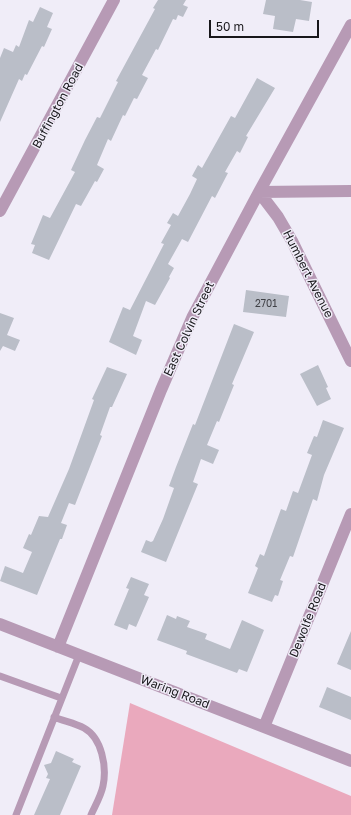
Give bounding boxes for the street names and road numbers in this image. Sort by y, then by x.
street label: Buffington Road [30,61,86,151]
street label: Humbert Avenue [280,228,336,320]
street label: East Colvin Street [161,279,217,379]
street label: Dewolfe Road [286,581,330,659]
street label: Waring Road [138,672,212,712]

